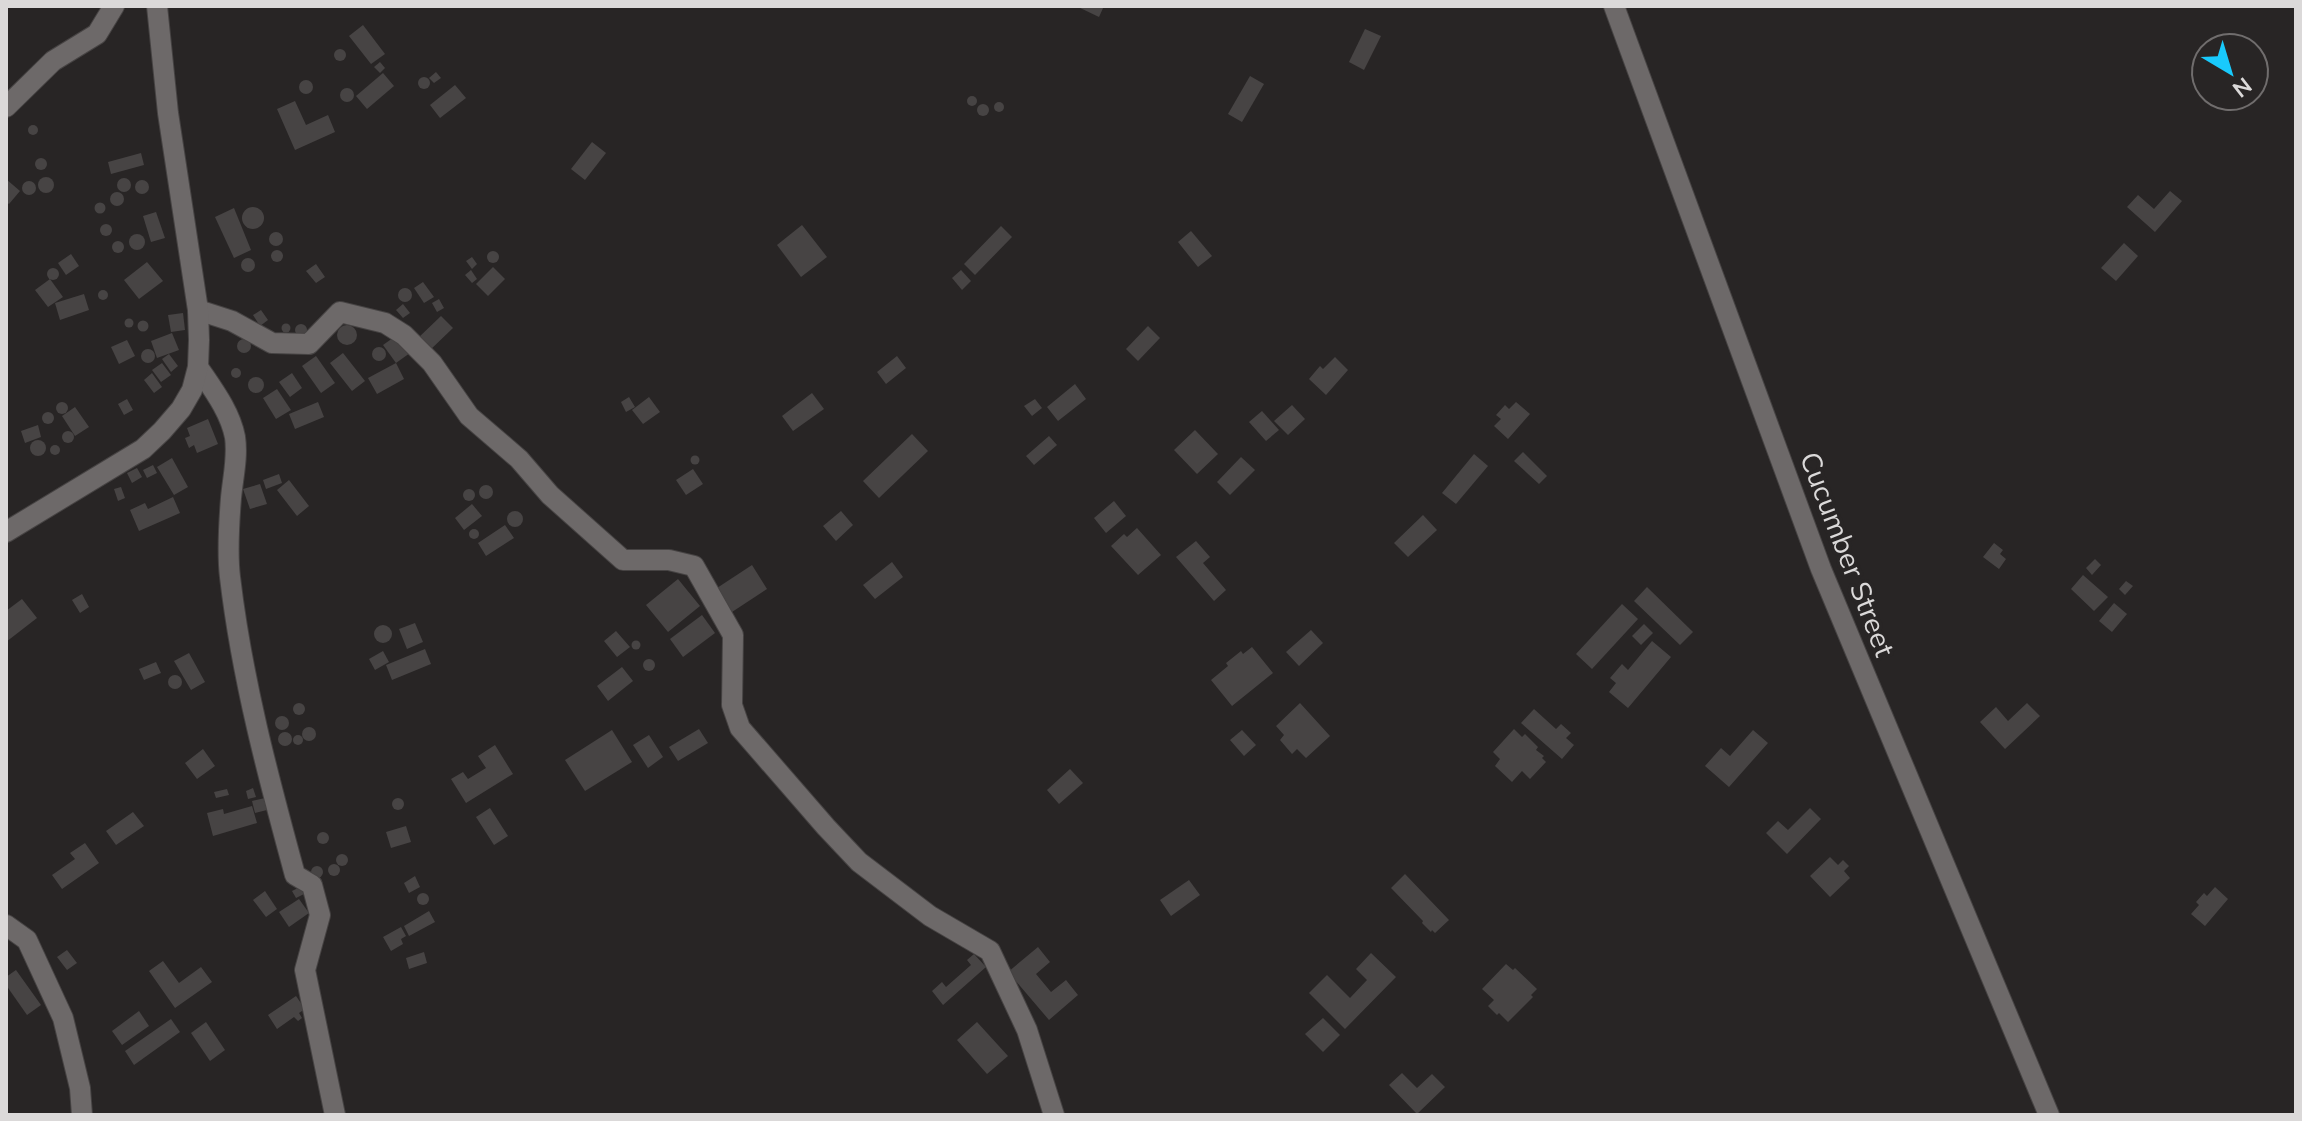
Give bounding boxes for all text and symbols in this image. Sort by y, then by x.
north arrow [2190,32,2270,112]
text: N [2227,72,2257,104]
street label: Cucumber Street [1793,447,1903,662]

